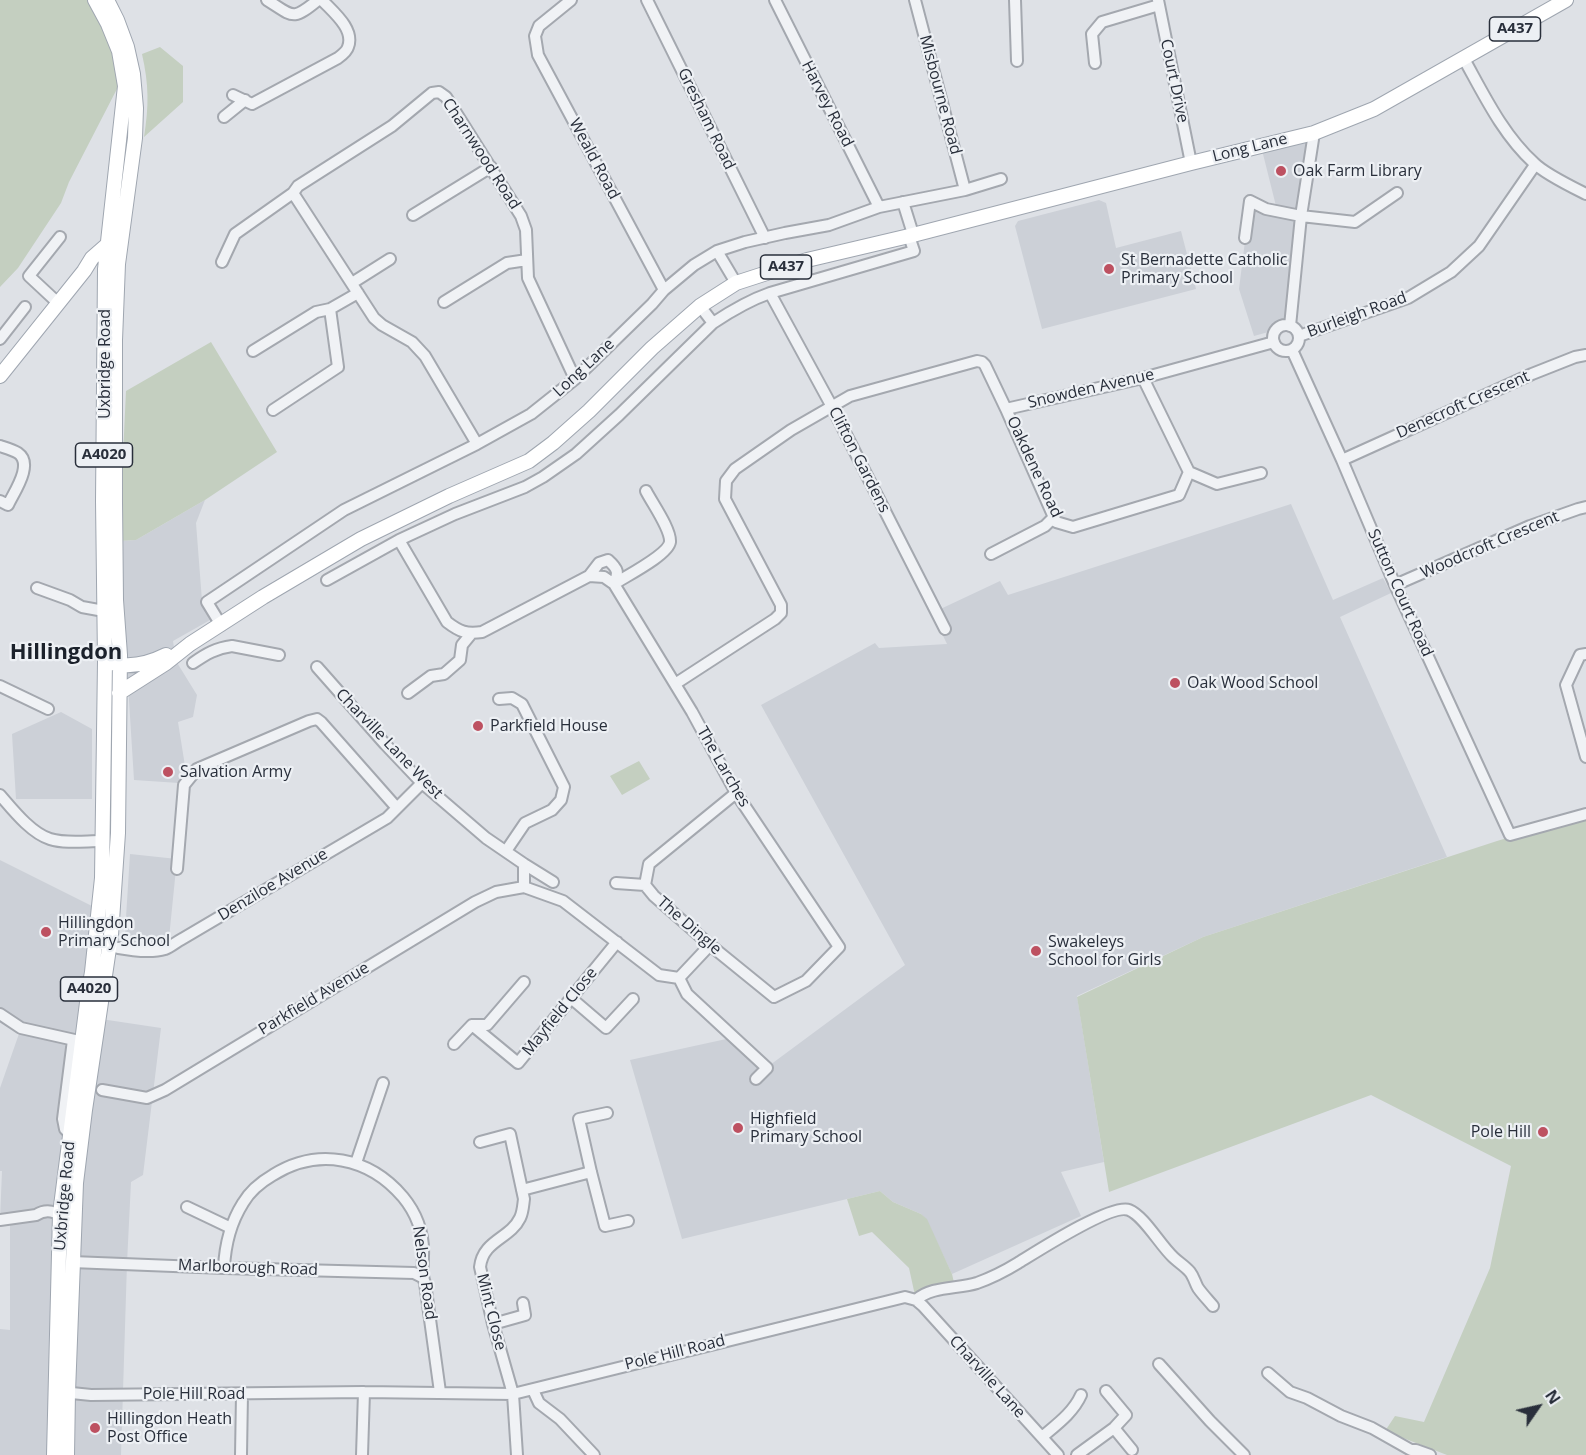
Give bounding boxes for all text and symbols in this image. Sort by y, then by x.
road number: A437 [1490,17,1540,41]
street label: Misbourne Road [915,33,965,157]
street label: Court Drive [1156,37,1192,125]
street label: Harvey Road [797,58,857,150]
street label: Gresham Road [673,65,739,173]
street label: Charnwood Road [438,95,524,213]
street label: Weald Road [565,115,623,203]
street label: Long Lane [1210,129,1290,167]
place label: Oak Farm Library [1293,161,1422,181]
marker: Oak Farm Library [1274,164,1288,178]
place label: St Bernadette Catholic Primary School [1121,250,1287,288]
road number: A437 [760,255,812,279]
marker: St Bernadette Catholic Primary School [1102,262,1116,276]
street label: Burleigh Road [1305,288,1409,342]
street label: Uxbridge Road [95,309,115,419]
street label: Long Lane [549,335,619,401]
street label: Snowden Avenue [1026,365,1156,413]
street label: Denecroft Crescent [1393,367,1533,443]
street label: Clifton Gardens [824,404,894,516]
street label: Oakdene Road [1002,413,1066,521]
road number: A4020 [76,443,132,467]
street label: Woodcroft Crescent [1418,507,1562,583]
street label: Sutton Court Road [1363,526,1437,660]
district label: Hillingdon [10,640,122,666]
place label: Oak Wood School [1187,673,1318,693]
marker: Oak Wood School [1168,676,1182,690]
street label: Charville Lane West [331,685,447,803]
place label: Parkfield House [490,716,608,736]
marker: Parkfield House [471,719,485,733]
street label: The Larches [692,723,754,811]
place label: Salvation Army [180,762,291,782]
marker: Salvation Army [161,765,175,779]
street label: Denziloe Avenue [215,845,331,925]
street label: The Dingle [653,893,725,959]
place label: Hillingdon Primary School [58,913,170,951]
marker: Hillingdon Primary School [39,925,53,939]
place label: Swakeleys School for Girls [1048,932,1161,970]
marker: Swakeleys School for Girls [1029,944,1043,958]
street label: Parkfield Avenue [255,958,373,1040]
street label: Mayfield Close [519,964,601,1060]
road number: A4020 [60,977,118,1001]
place label: Highfield Primary School [750,1109,862,1147]
marker: Highfield Primary School [731,1121,745,1135]
place label: Pole Hill [1471,1122,1531,1142]
marker: Pole Hill [1536,1125,1550,1139]
street label: Uxbridge Road [51,1140,79,1252]
street label: Nelson Road [408,1225,440,1321]
street label: Marlborough Road [178,1256,318,1280]
street label: Mint Close [472,1272,510,1352]
street label: Pole Hill Road [623,1331,727,1375]
street label: Charville Lane [945,1332,1029,1422]
north arrow [1508,1377,1568,1437]
street label: Pole Hill Road [143,1384,245,1404]
text: N [1540,1385,1566,1408]
place label: Hillingdon Heath Post Office [107,1409,232,1447]
marker: Hillingdon Heath Post Office [88,1421,102,1435]

